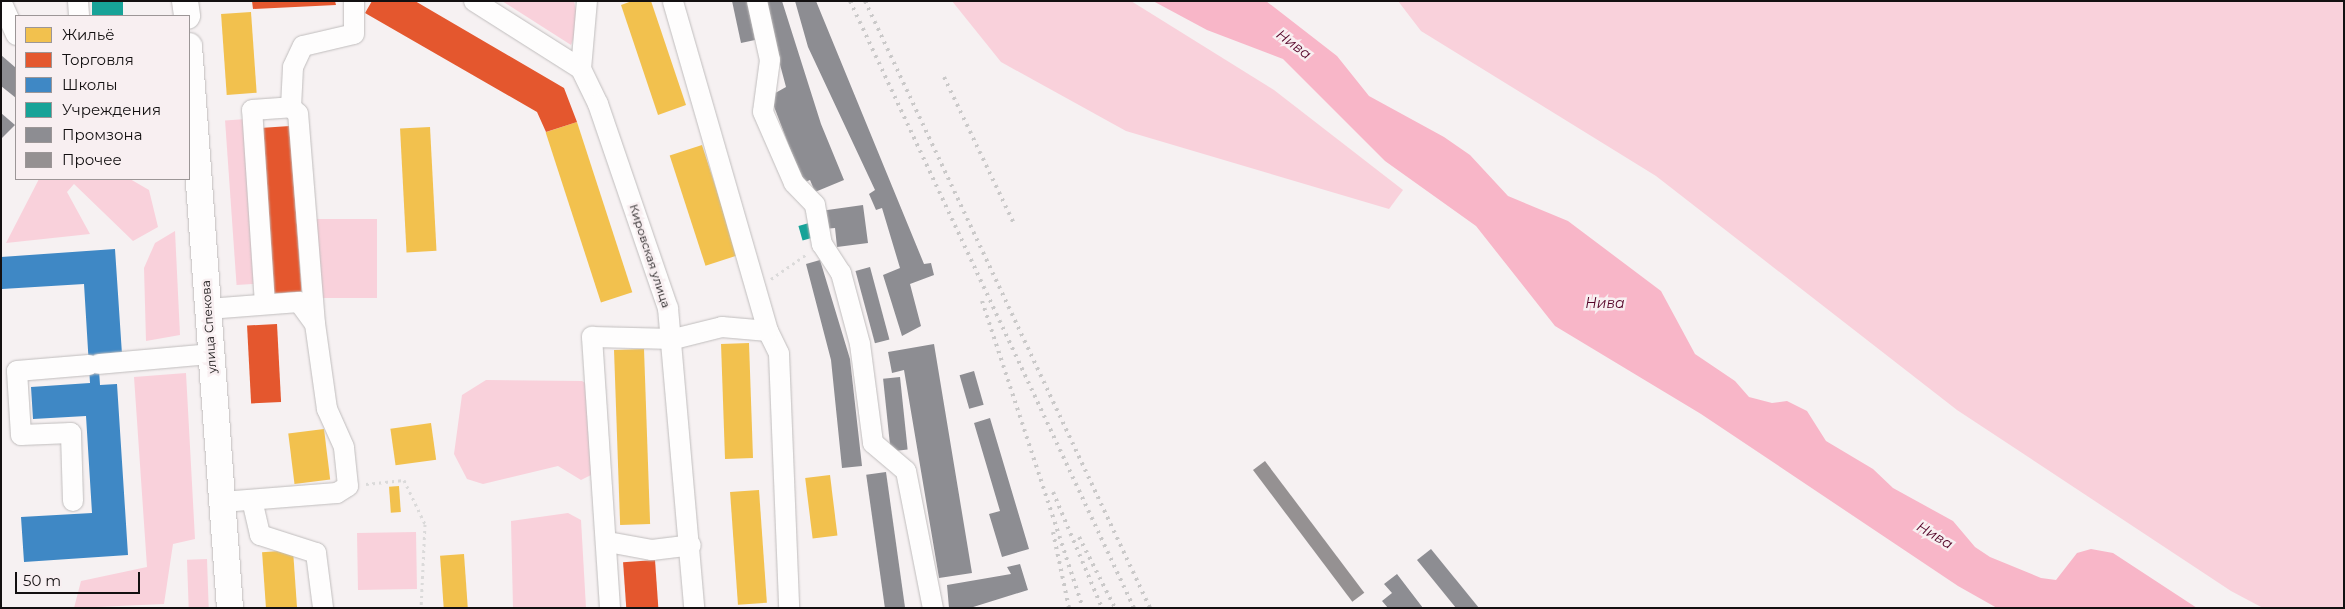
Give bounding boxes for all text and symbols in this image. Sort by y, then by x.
legend [15,15,190,180]
text: Жильё [62,25,115,44]
water label: Нива [1273,25,1315,63]
text: Торговля [62,50,134,69]
text: Школы [62,75,118,94]
text: Учреждения [62,100,161,119]
text: Промзона [62,125,142,144]
text: Прочее [62,150,122,169]
street label: Кировская улица [626,202,674,310]
street label: улица Спекова [199,280,219,374]
water label: Нива [1585,295,1625,311]
water label: Нива [1914,518,1956,552]
scale bar [18,562,142,594]
text: 50 m [23,571,61,590]

